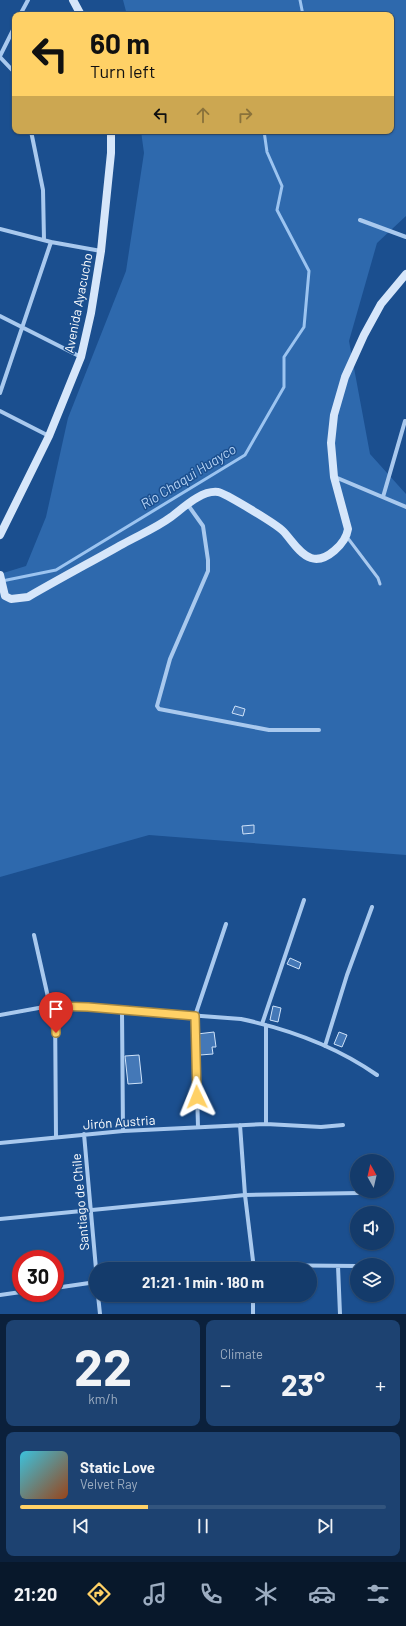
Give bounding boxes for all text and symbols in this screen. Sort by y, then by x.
text: 60 m [90,26,150,60]
icon: left [24,28,76,80]
text: Turn left [90,60,156,82]
icon: left [150,104,172,126]
icon: ahead [192,104,214,126]
icon: right [234,104,256,126]
street label: Avenida Ayacucho [60,252,96,354]
water label: Río Chaqui Huayco [137,440,239,512]
pin [39,992,73,1033]
icon: arrive [45,998,67,1020]
position arrow [176,1076,218,1118]
street label: Jirón Austria [82,1111,156,1133]
street label: Santiago de Chile [68,1153,92,1251]
north arrow [350,1154,394,1198]
map controls [350,1154,394,1302]
button: sound [350,1206,394,1250]
speed limit sign: 30 [12,1250,64,1302]
button: layers [350,1258,394,1302]
text: 21:21 · 1 min · 180 m [142,1273,264,1291]
text: 22 [74,1334,132,1396]
text: Climate [220,1346,263,1362]
text: 23° [281,1366,325,1402]
text: − [220,1371,231,1397]
text: + [375,1371,386,1397]
text: km/h [88,1391,118,1407]
text: Static Love [80,1458,155,1476]
text: Velvet Ray [80,1476,138,1492]
icon: previous [70,1515,92,1537]
icon: pause [192,1515,214,1537]
icon: next [314,1515,336,1537]
icon: directions [85,1580,113,1608]
icon: music [141,1580,169,1608]
icon: phone [197,1580,225,1608]
icon: climate [252,1580,280,1608]
icon: car [308,1580,336,1608]
icon: filters [364,1580,392,1608]
text: 21:20 [14,1583,57,1605]

